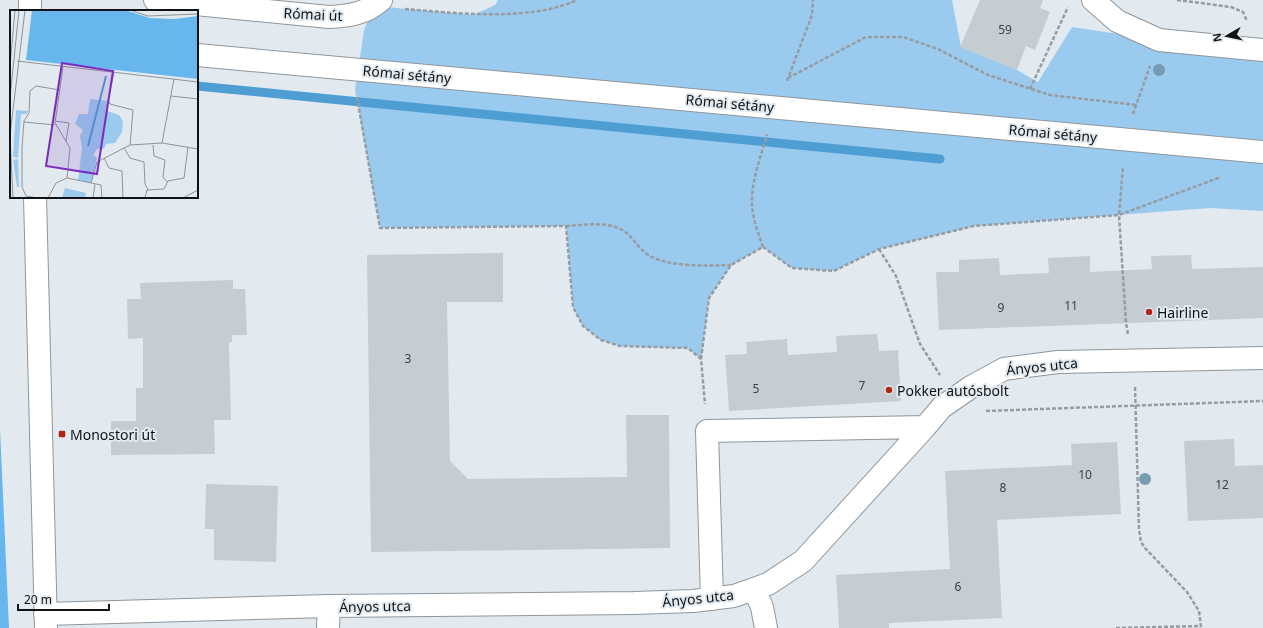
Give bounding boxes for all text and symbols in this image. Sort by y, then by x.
street label: Római út [283,3,343,25]
inset map [10,10,198,198]
north arrow [1207,16,1247,56]
house number: 59 [998,21,1012,38]
text: N [1209,32,1225,43]
street label: Római sétány [362,61,453,87]
street label: Római sétány [685,90,776,116]
street label: Római sétány [1008,120,1099,146]
house number: 11 [1064,297,1078,314]
house number: 9 [998,299,1005,316]
place label: Hairline [1157,303,1208,322]
marker: Hairline [1144,307,1154,317]
house number: 3 [405,350,412,367]
street label: Ányos utca [1005,353,1079,379]
house number: 7 [859,377,866,394]
house number: 5 [753,380,760,397]
place label: Pokker autósbolt [897,381,1009,400]
marker: Pokker autósbolt [884,385,894,395]
place label: Monostori út [70,425,155,444]
marker: Monostori út [57,429,67,439]
house number: 10 [1078,466,1092,483]
house number: 12 [1215,476,1229,493]
house number: 8 [1000,479,1007,496]
house number: 6 [955,578,962,595]
street label: Ányos utca [661,585,735,611]
scale bar [18,586,109,612]
text: 20 m [24,591,52,608]
street label: Ányos utca [339,596,411,616]

